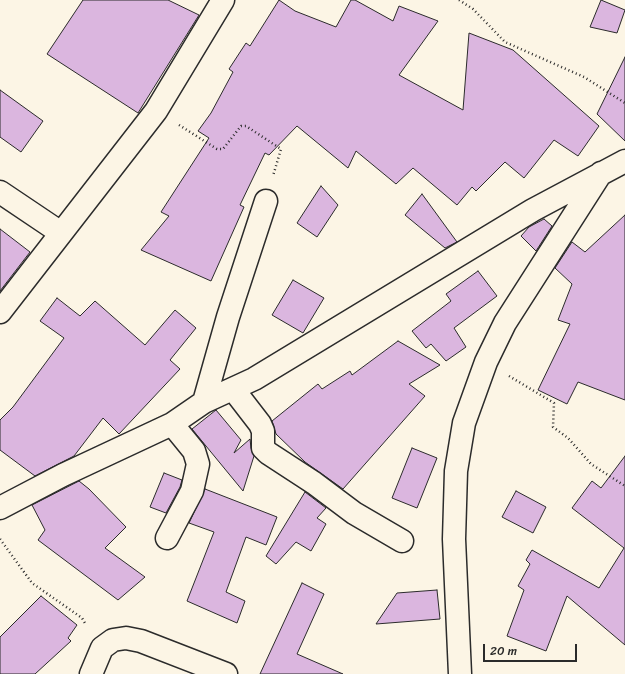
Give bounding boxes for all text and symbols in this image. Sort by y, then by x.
scale bar [485,636,579,662]
text: 20 m [490,640,517,662]

